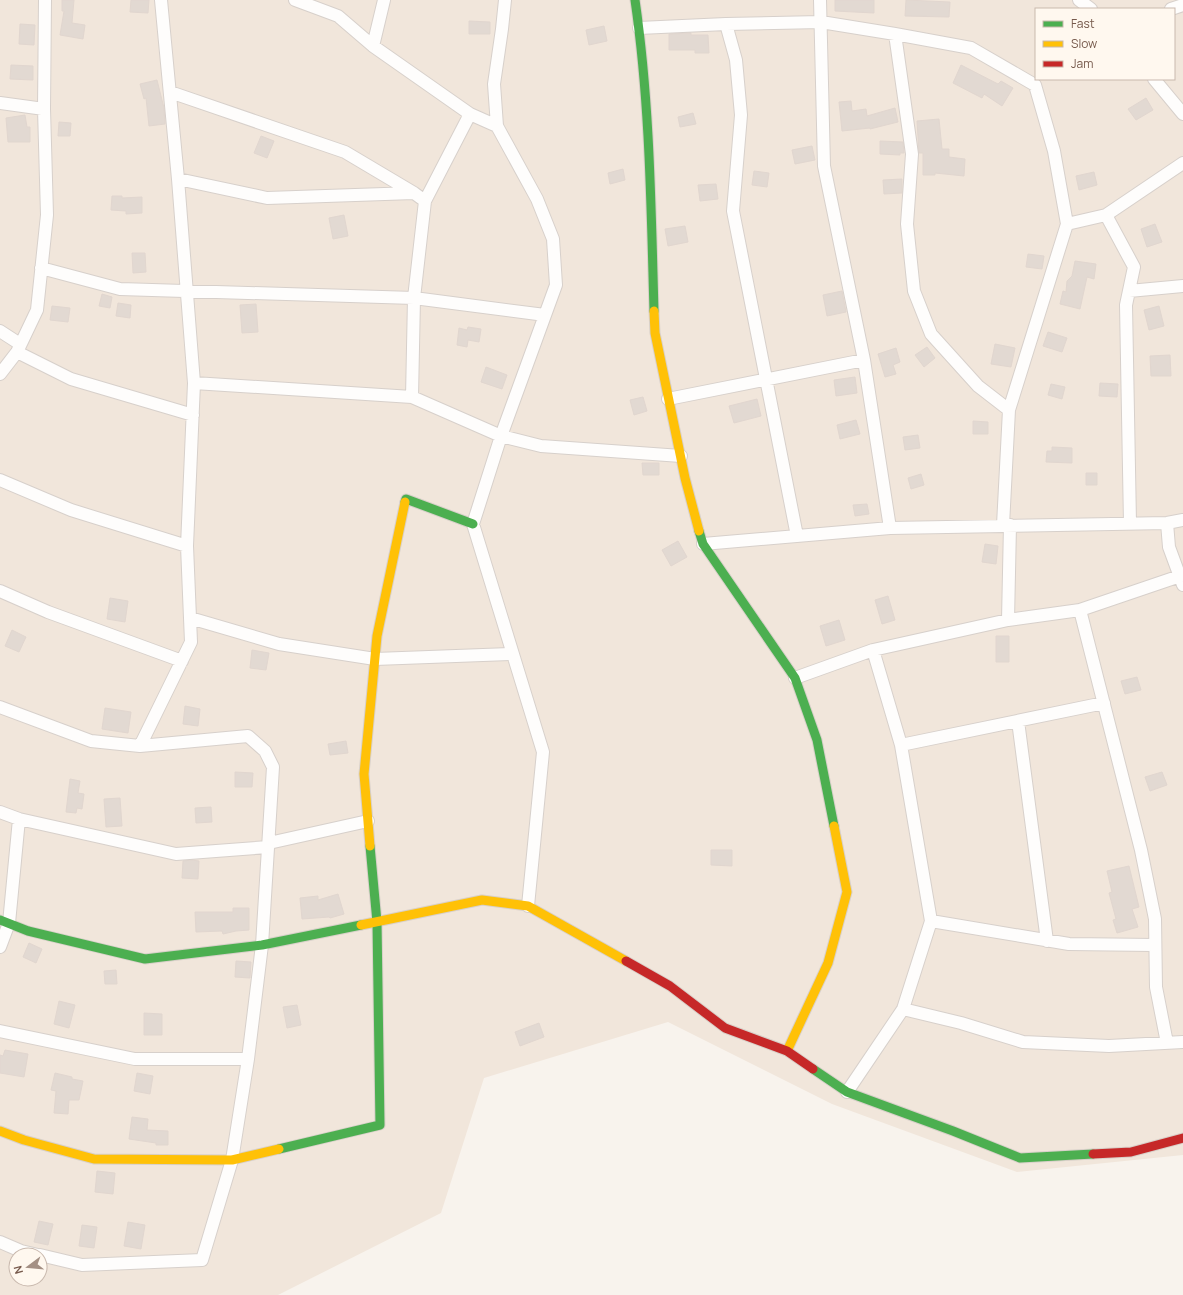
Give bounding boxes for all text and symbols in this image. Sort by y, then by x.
legend [1035,8,1175,80]
text: Fast [1071,15,1095,32]
text: Slow [1071,35,1097,52]
text: Jam [1071,55,1093,72]
north arrow [8,1247,48,1287]
text: N [10,1264,26,1276]

